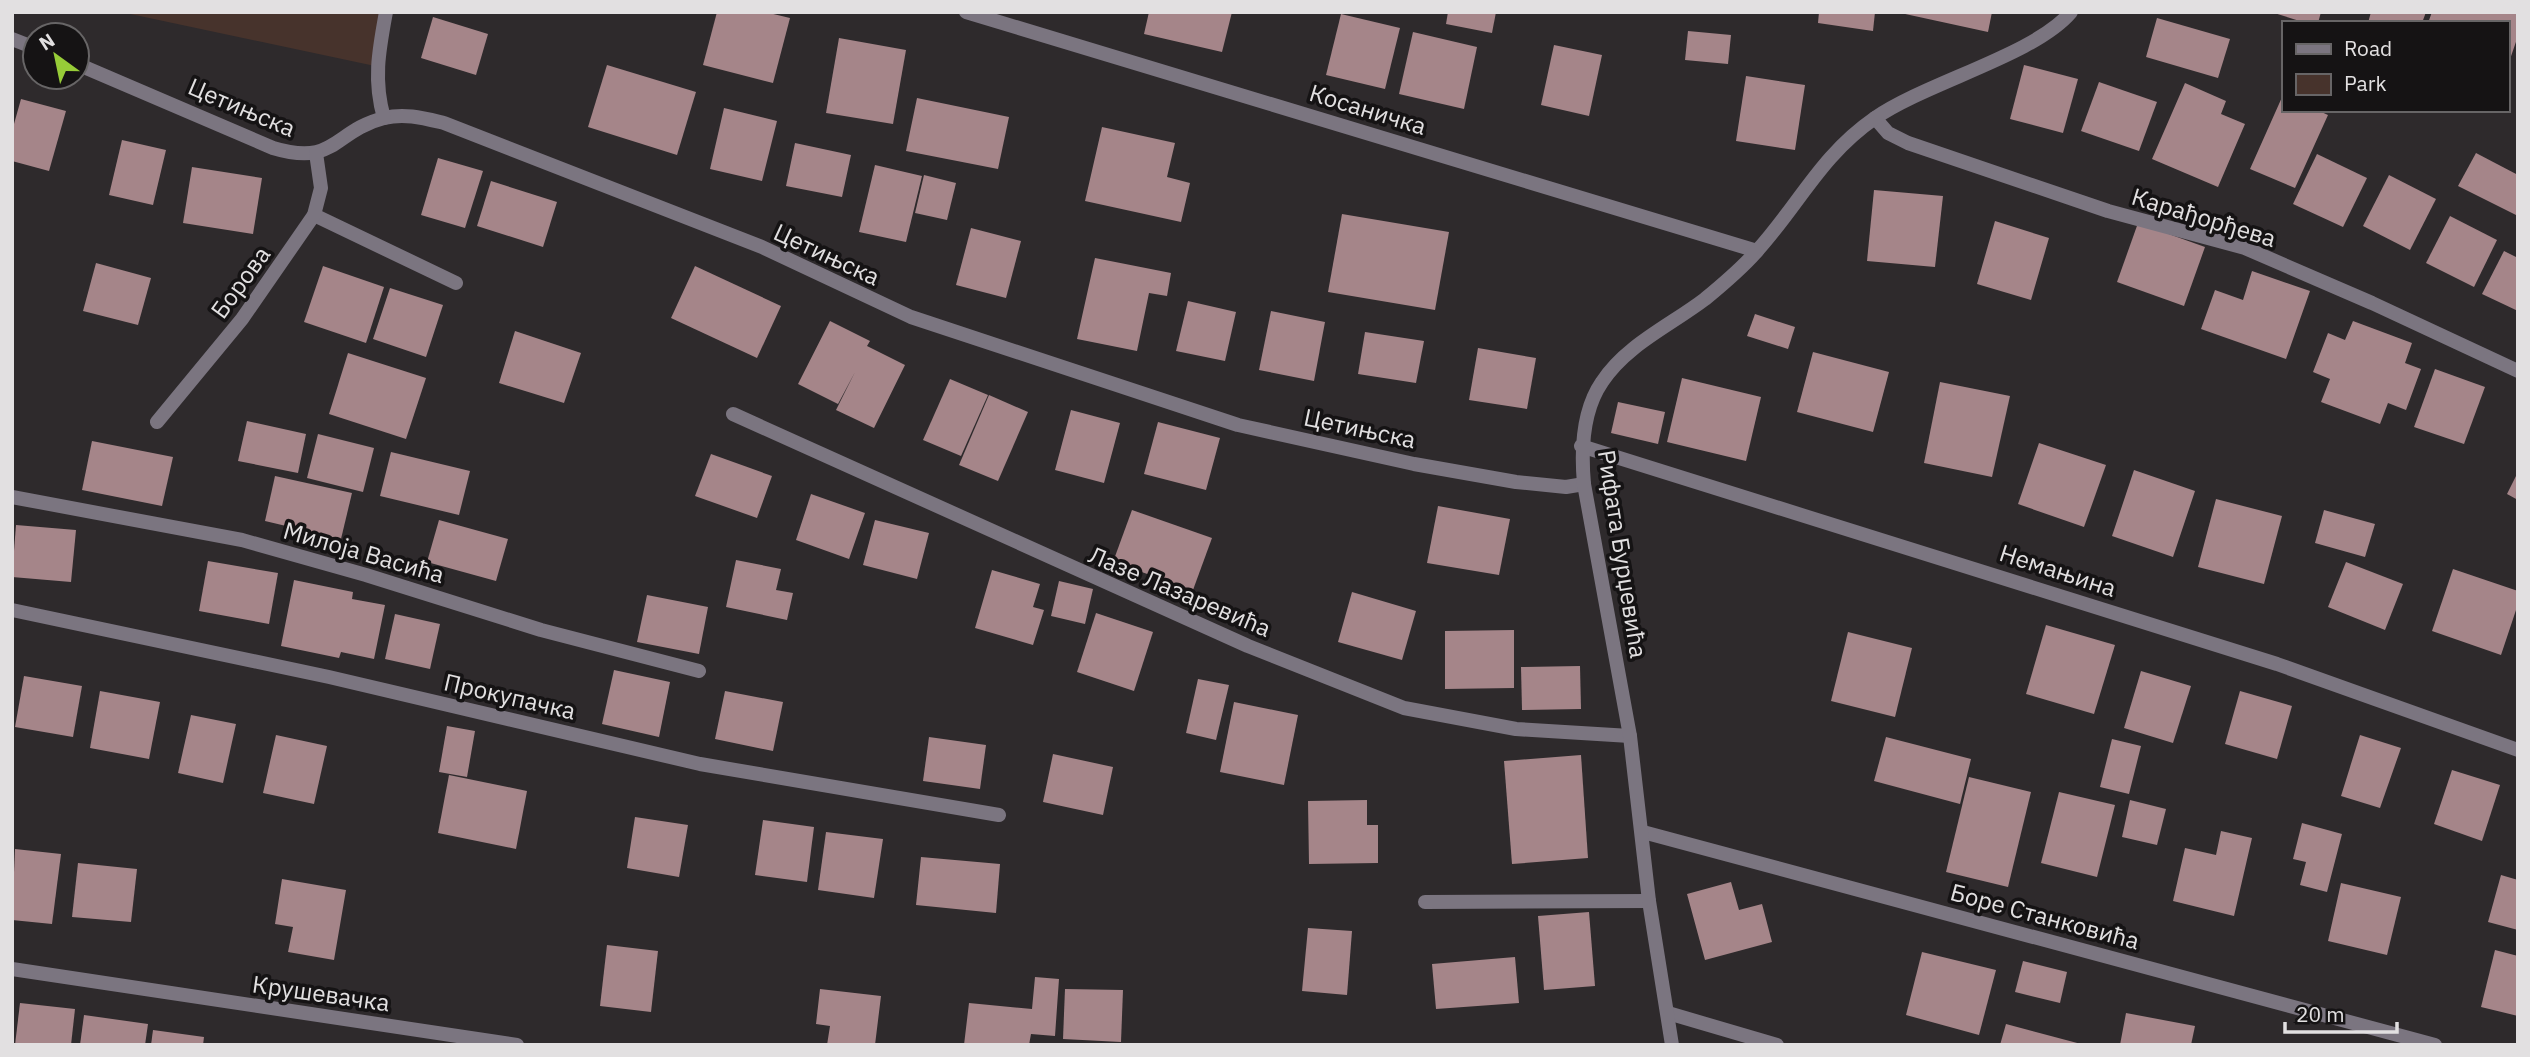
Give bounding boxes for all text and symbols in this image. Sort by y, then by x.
north arrow [21,21,91,91]
legend [2282,21,2509,112]
text: N [34,28,59,56]
text: Road [2344,34,2392,62]
text: Park [2344,69,2387,97]
street label: Цетињска [183,70,301,144]
street label: Косаничка [1306,76,1430,142]
street label: Карађорђева [2128,180,2280,254]
street label: Цетињска [769,216,885,293]
street label: Борова [203,239,277,325]
street label: Цетињска [1301,401,1419,455]
street label: Рифата Бурџевића [1591,448,1655,661]
street label: Милоја Васића [280,514,448,590]
street label: Немањина [1996,536,2121,604]
street label: Лазе Лазаревића [1084,538,1276,644]
street label: Прокупачка [441,665,579,727]
street label: Боре Станковића [1947,875,2143,957]
street label: Крушевачка [250,968,392,1019]
scale bar [2285,990,2397,1034]
text: 20 m [2296,1000,2345,1028]

